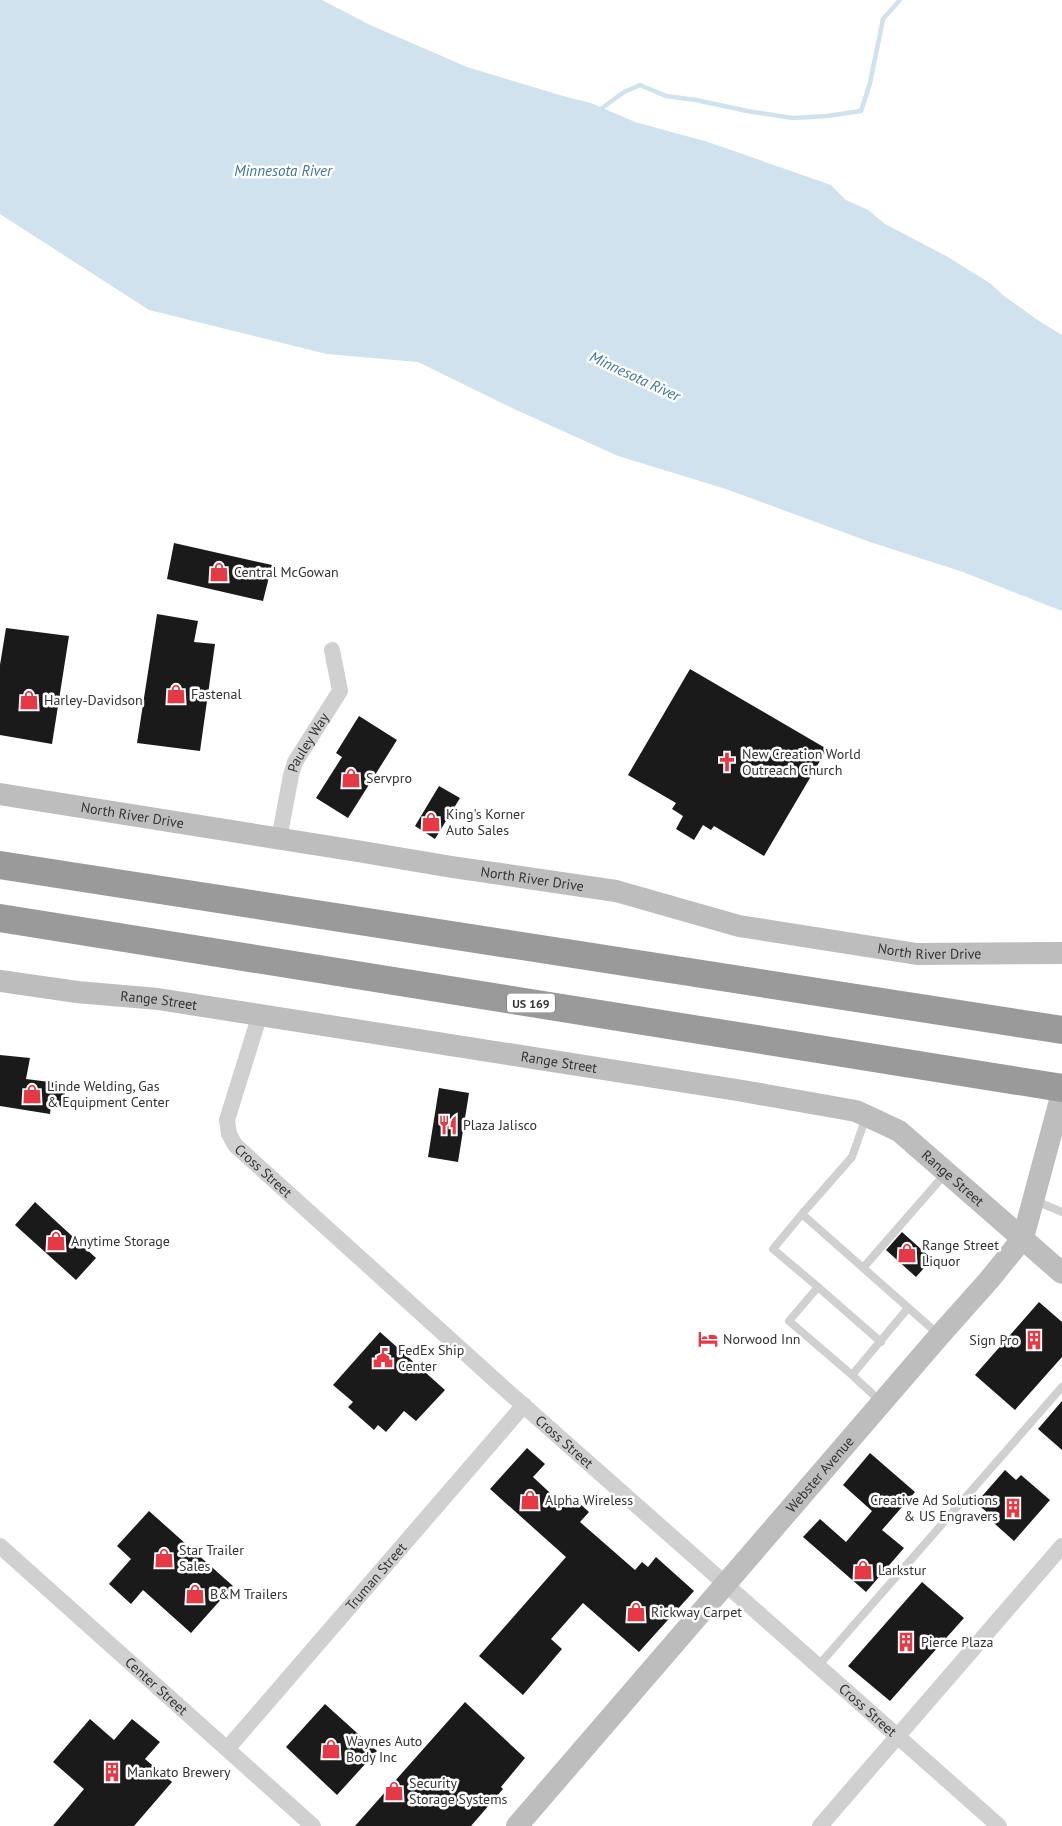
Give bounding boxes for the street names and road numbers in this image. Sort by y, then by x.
street label: Pauley Way [283,709,333,774]
street label: North River Drive [80,798,185,832]
street label: North River Drive [479,862,585,895]
street label: North River Drive [876,939,981,963]
street label: Range Street [120,987,199,1014]
road number: US 169 [507,994,555,1012]
street label: Range Street [520,1047,599,1077]
street label: Cross Street [231,1140,296,1201]
street label: Range Street [918,1146,988,1210]
street label: Cross Street [532,1411,597,1472]
street label: Webster Avenue [782,1433,858,1516]
street label: Truman Street [342,1538,410,1614]
street label: Center Street [121,1653,192,1719]
street label: Cross Street [835,1680,901,1741]

